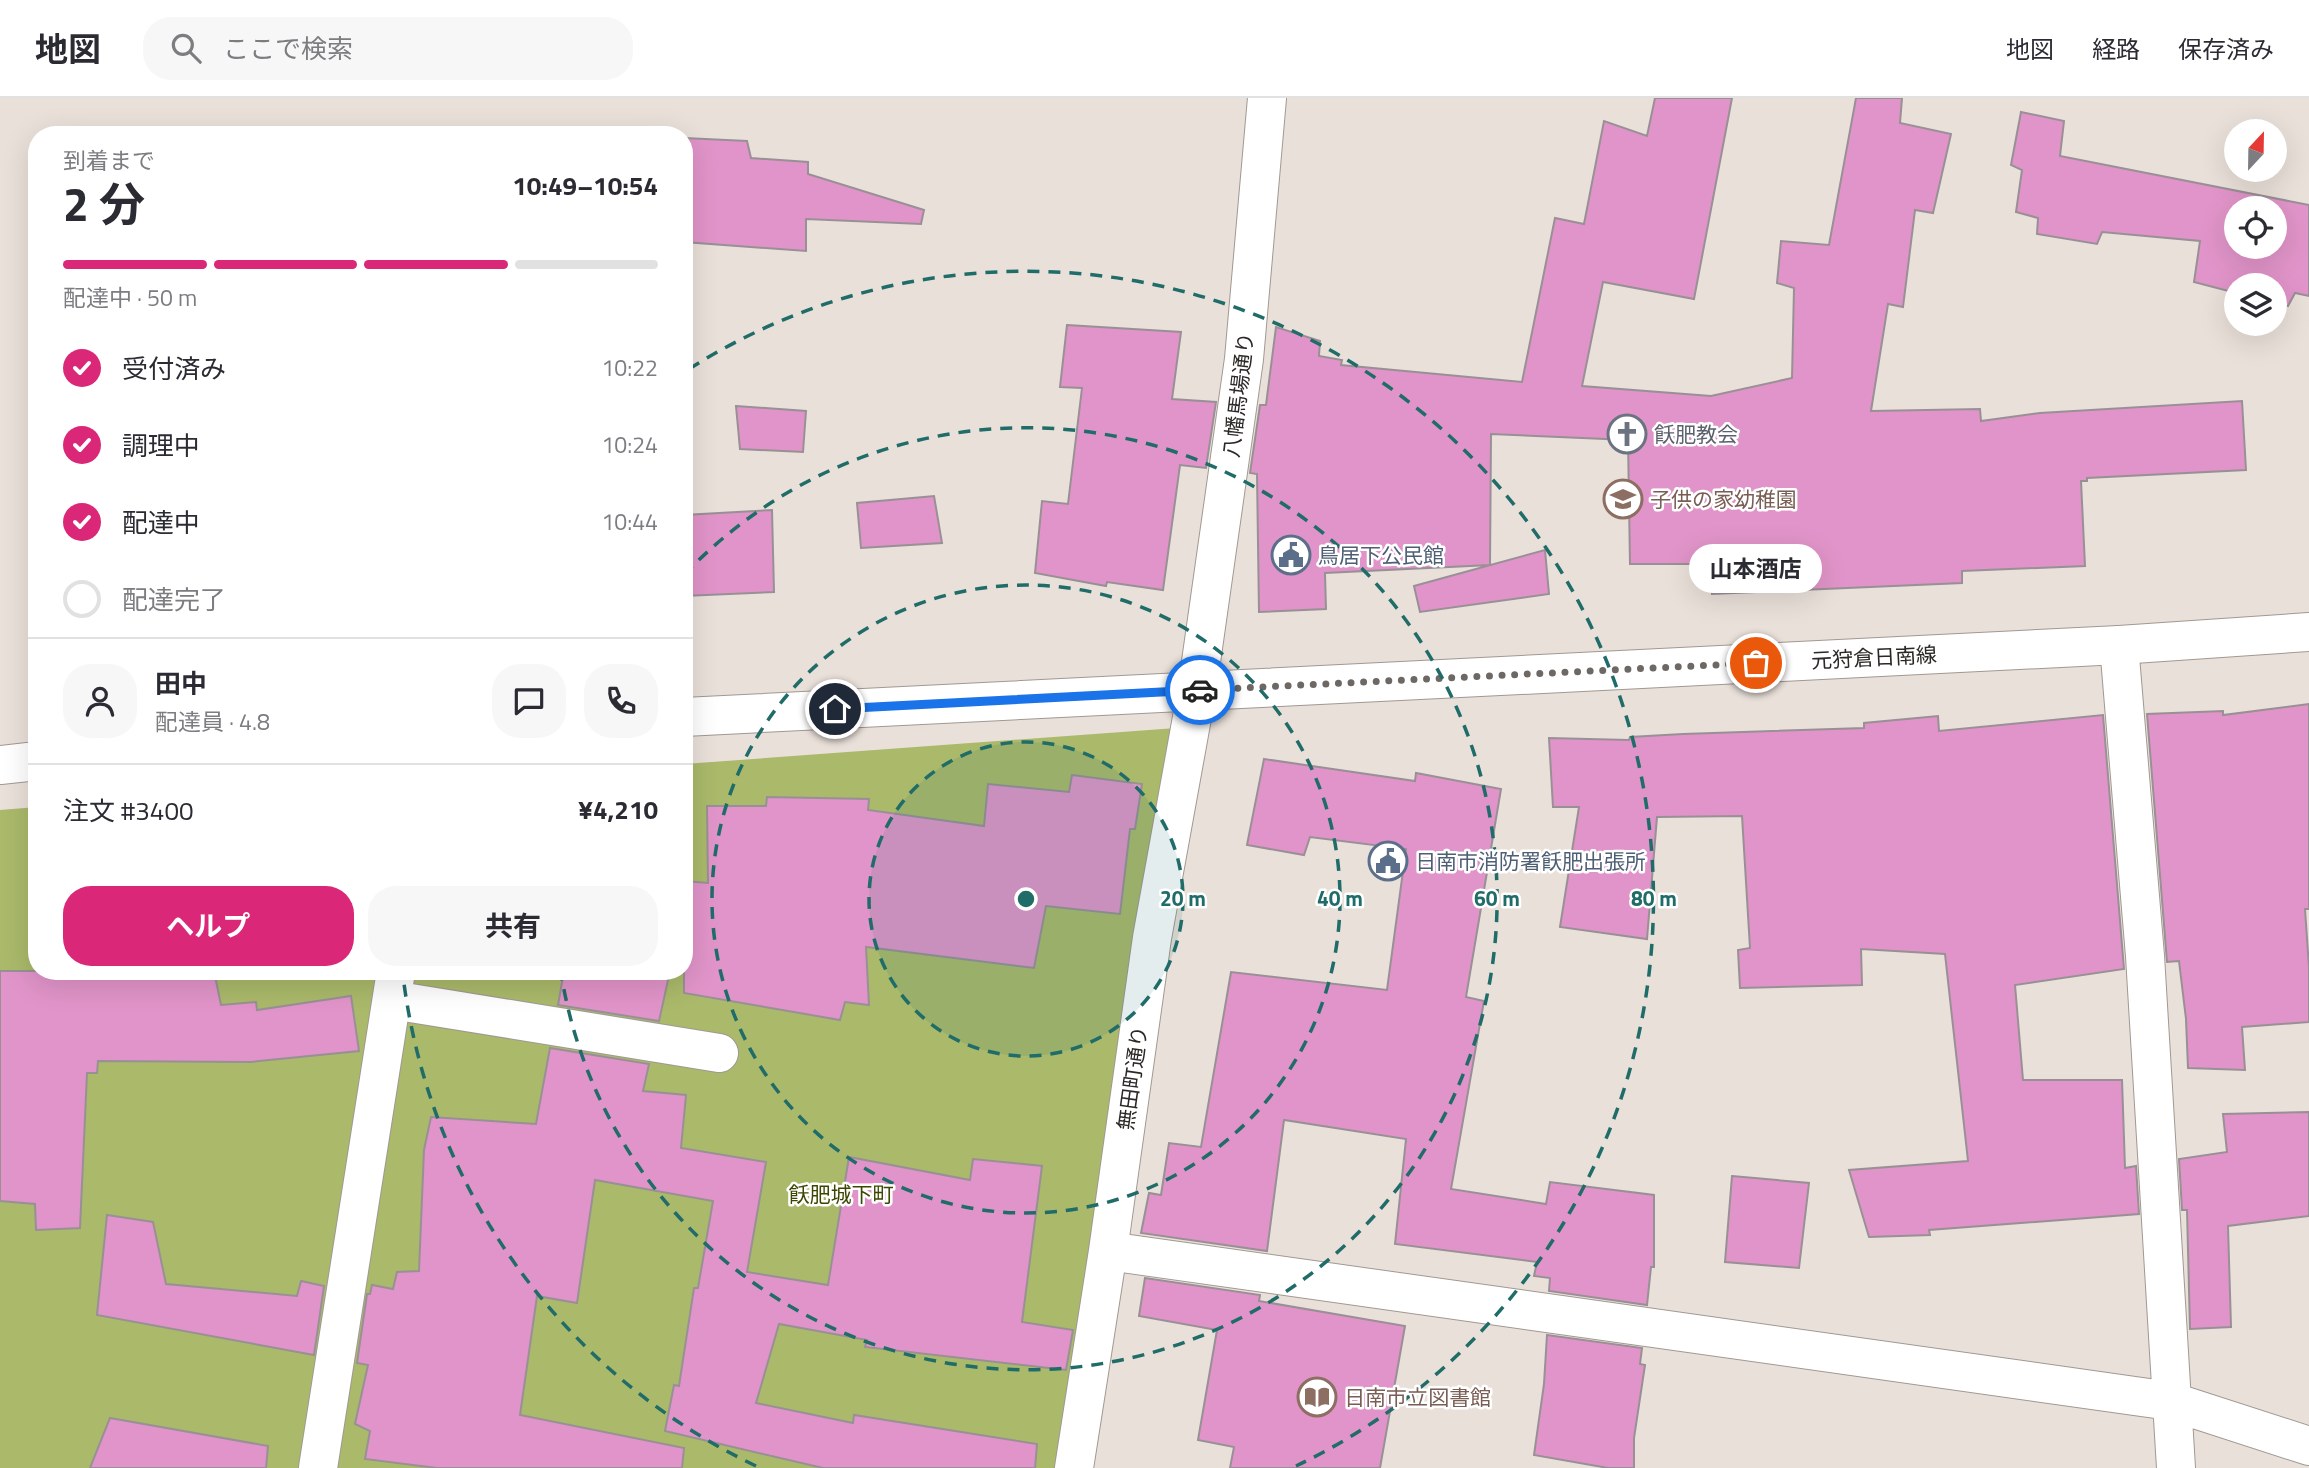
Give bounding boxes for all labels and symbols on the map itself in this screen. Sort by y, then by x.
north arrow [2224,119,2287,182]
street label: 八幡馬場通り [1214,331,1262,459]
church icon: 飫肥教会 [1606,413,1648,455]
place label: 飫肥教会 [1654,418,1738,450]
school or university icon: 子供の家幼稚園 [1602,478,1644,520]
place label: 子供の家幼稚園 [1650,483,1797,515]
public building icon: 鳥居下公民館 [1270,534,1312,576]
place label: 鳥居下公民館 [1318,539,1444,571]
callout: 山本酒店 [1690,544,1823,593]
pin [1726,633,1786,693]
street label: 元狩倉日南線 [1810,638,1938,676]
courier [1165,655,1235,725]
pin [805,679,865,739]
public building icon: 日南市消防署飫肥出張所 [1367,840,1409,882]
place label: 日南市消防署飫肥出張所 [1415,845,1646,877]
text: 20 m [1160,882,1206,914]
text: 40 m [1317,882,1363,914]
text: 60 m [1474,882,1520,914]
text: 80 m [1631,882,1677,914]
centre of rings [1014,887,1038,911]
street label: 無田町通り [1109,1024,1155,1132]
park label: 飫肥城下町 [789,1178,894,1210]
library icon: 日南市立図書館 [1296,1376,1338,1418]
place label: 日南市立図書館 [1344,1381,1491,1413]

